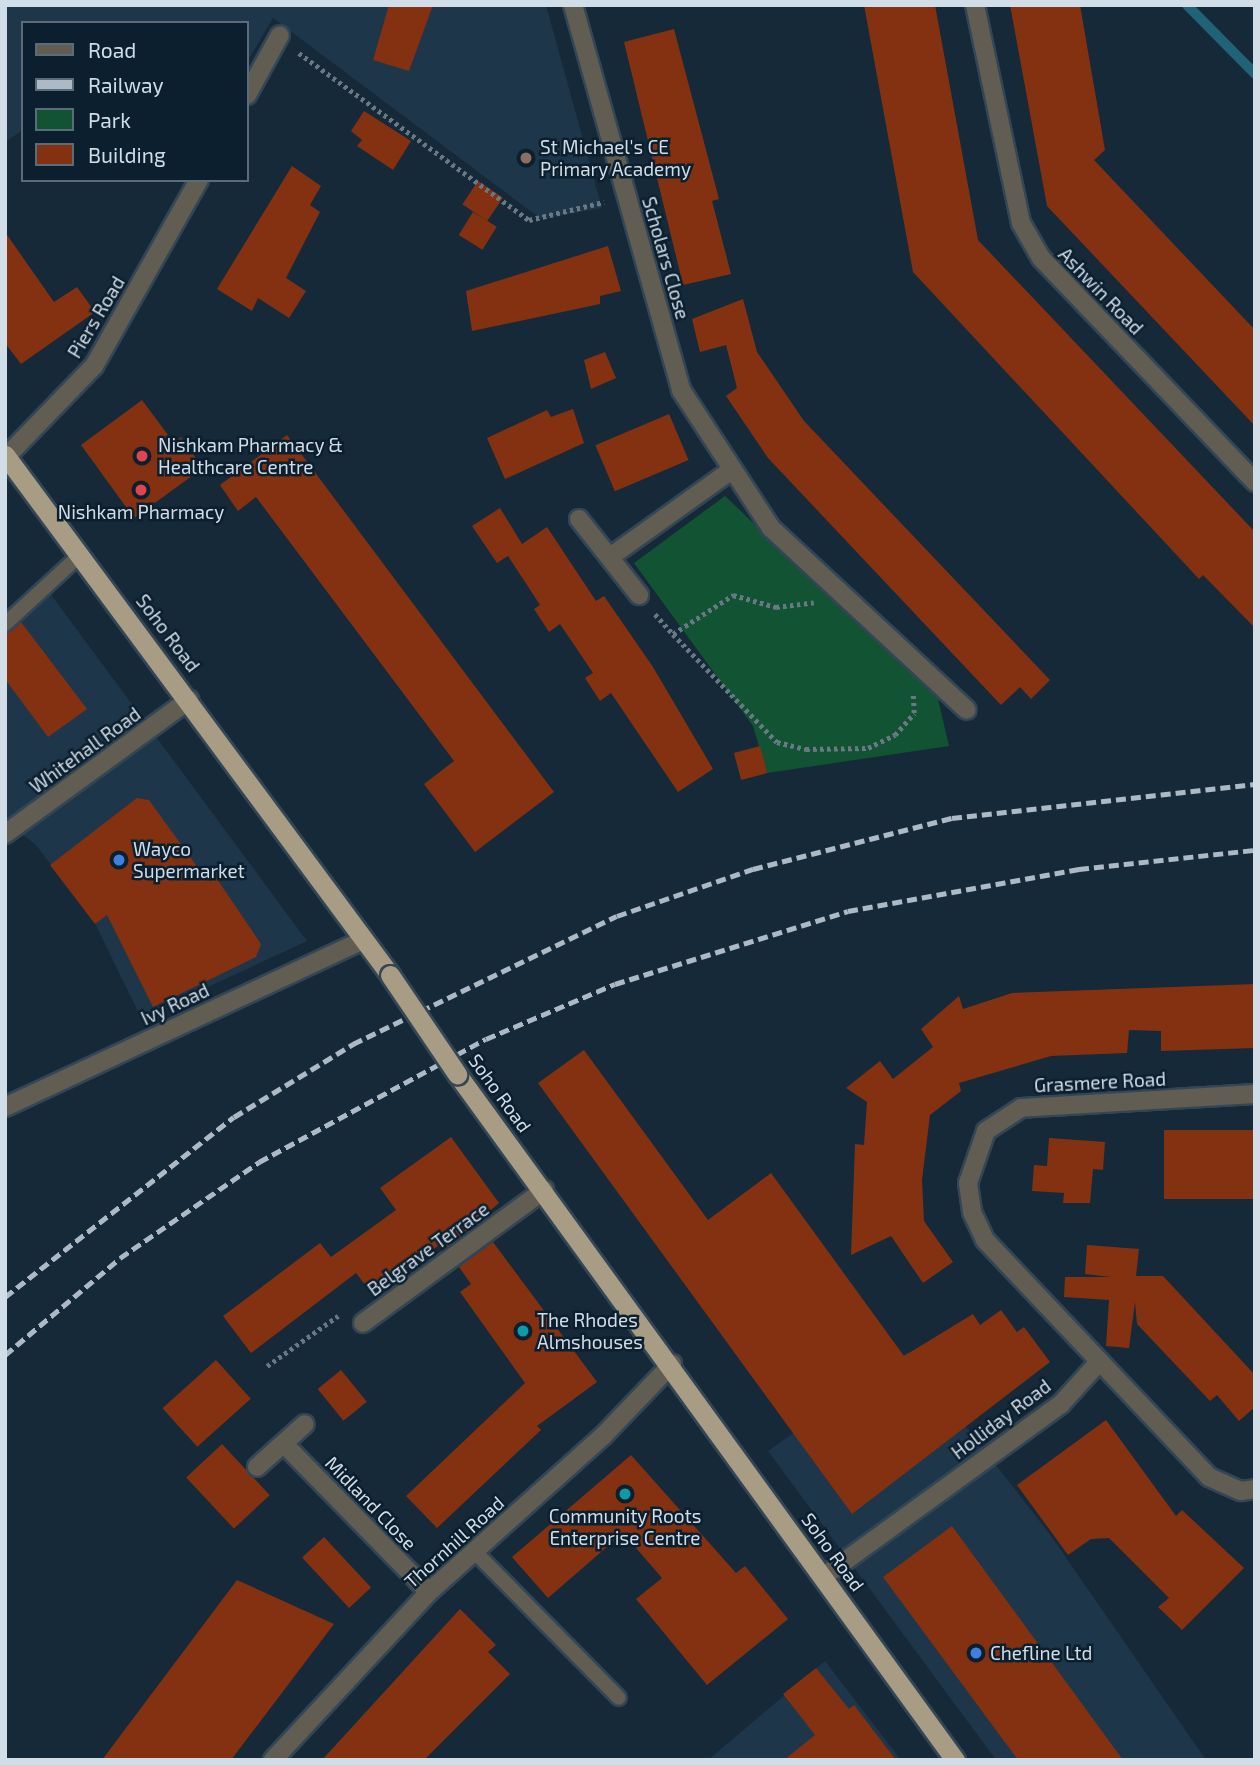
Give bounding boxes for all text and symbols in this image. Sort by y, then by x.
legend [21,21,248,182]
text: Road [88,37,136,62]
text: Railway [88,72,164,97]
text: Park [88,107,131,132]
place label: St Michael's CE Primary Academy [540,136,692,180]
text: Building [88,142,166,167]
marker: St Michael's CE Primary Academy [518,150,534,166]
street label: Scholars Close [638,194,694,322]
street label: Ashwin Road [1054,243,1148,339]
street label: Piers Road [63,272,129,362]
place label: Nishkam Pharmacy & Healthcare Centre [158,434,343,478]
marker: Nishkam Pharmacy & Healthcare Centre [132,446,152,466]
marker: Nishkam Pharmacy [133,482,149,498]
place label: Nishkam Pharmacy [58,501,224,523]
street label: Soho Road [131,590,205,676]
street label: Whitehall Road [25,702,145,798]
place label: Wayco Supermarket [133,838,245,882]
marker: Wayco Supermarket [111,852,127,868]
street label: Ivy Road [137,978,213,1030]
street label: Soho Road [464,1049,536,1137]
street label: Grasmere Road [1033,1067,1167,1097]
street label: Belgrave Terrace [363,1197,493,1301]
place label: The Rhodes Almshouses [537,1309,643,1353]
marker: The Rhodes Almshouses [515,1323,531,1339]
street label: Holliday Road [947,1374,1055,1464]
street label: Midland Close [321,1451,421,1555]
marker: Community Roots Enterprise Centre [617,1486,633,1502]
street label: Thornhill Road [399,1491,509,1593]
place label: Community Roots Enterprise Centre [548,1505,702,1549]
street label: Soho Road [797,1508,869,1596]
place label: Chefline Ltd [990,1642,1092,1664]
marker: Chefline Ltd [968,1645,984,1661]

